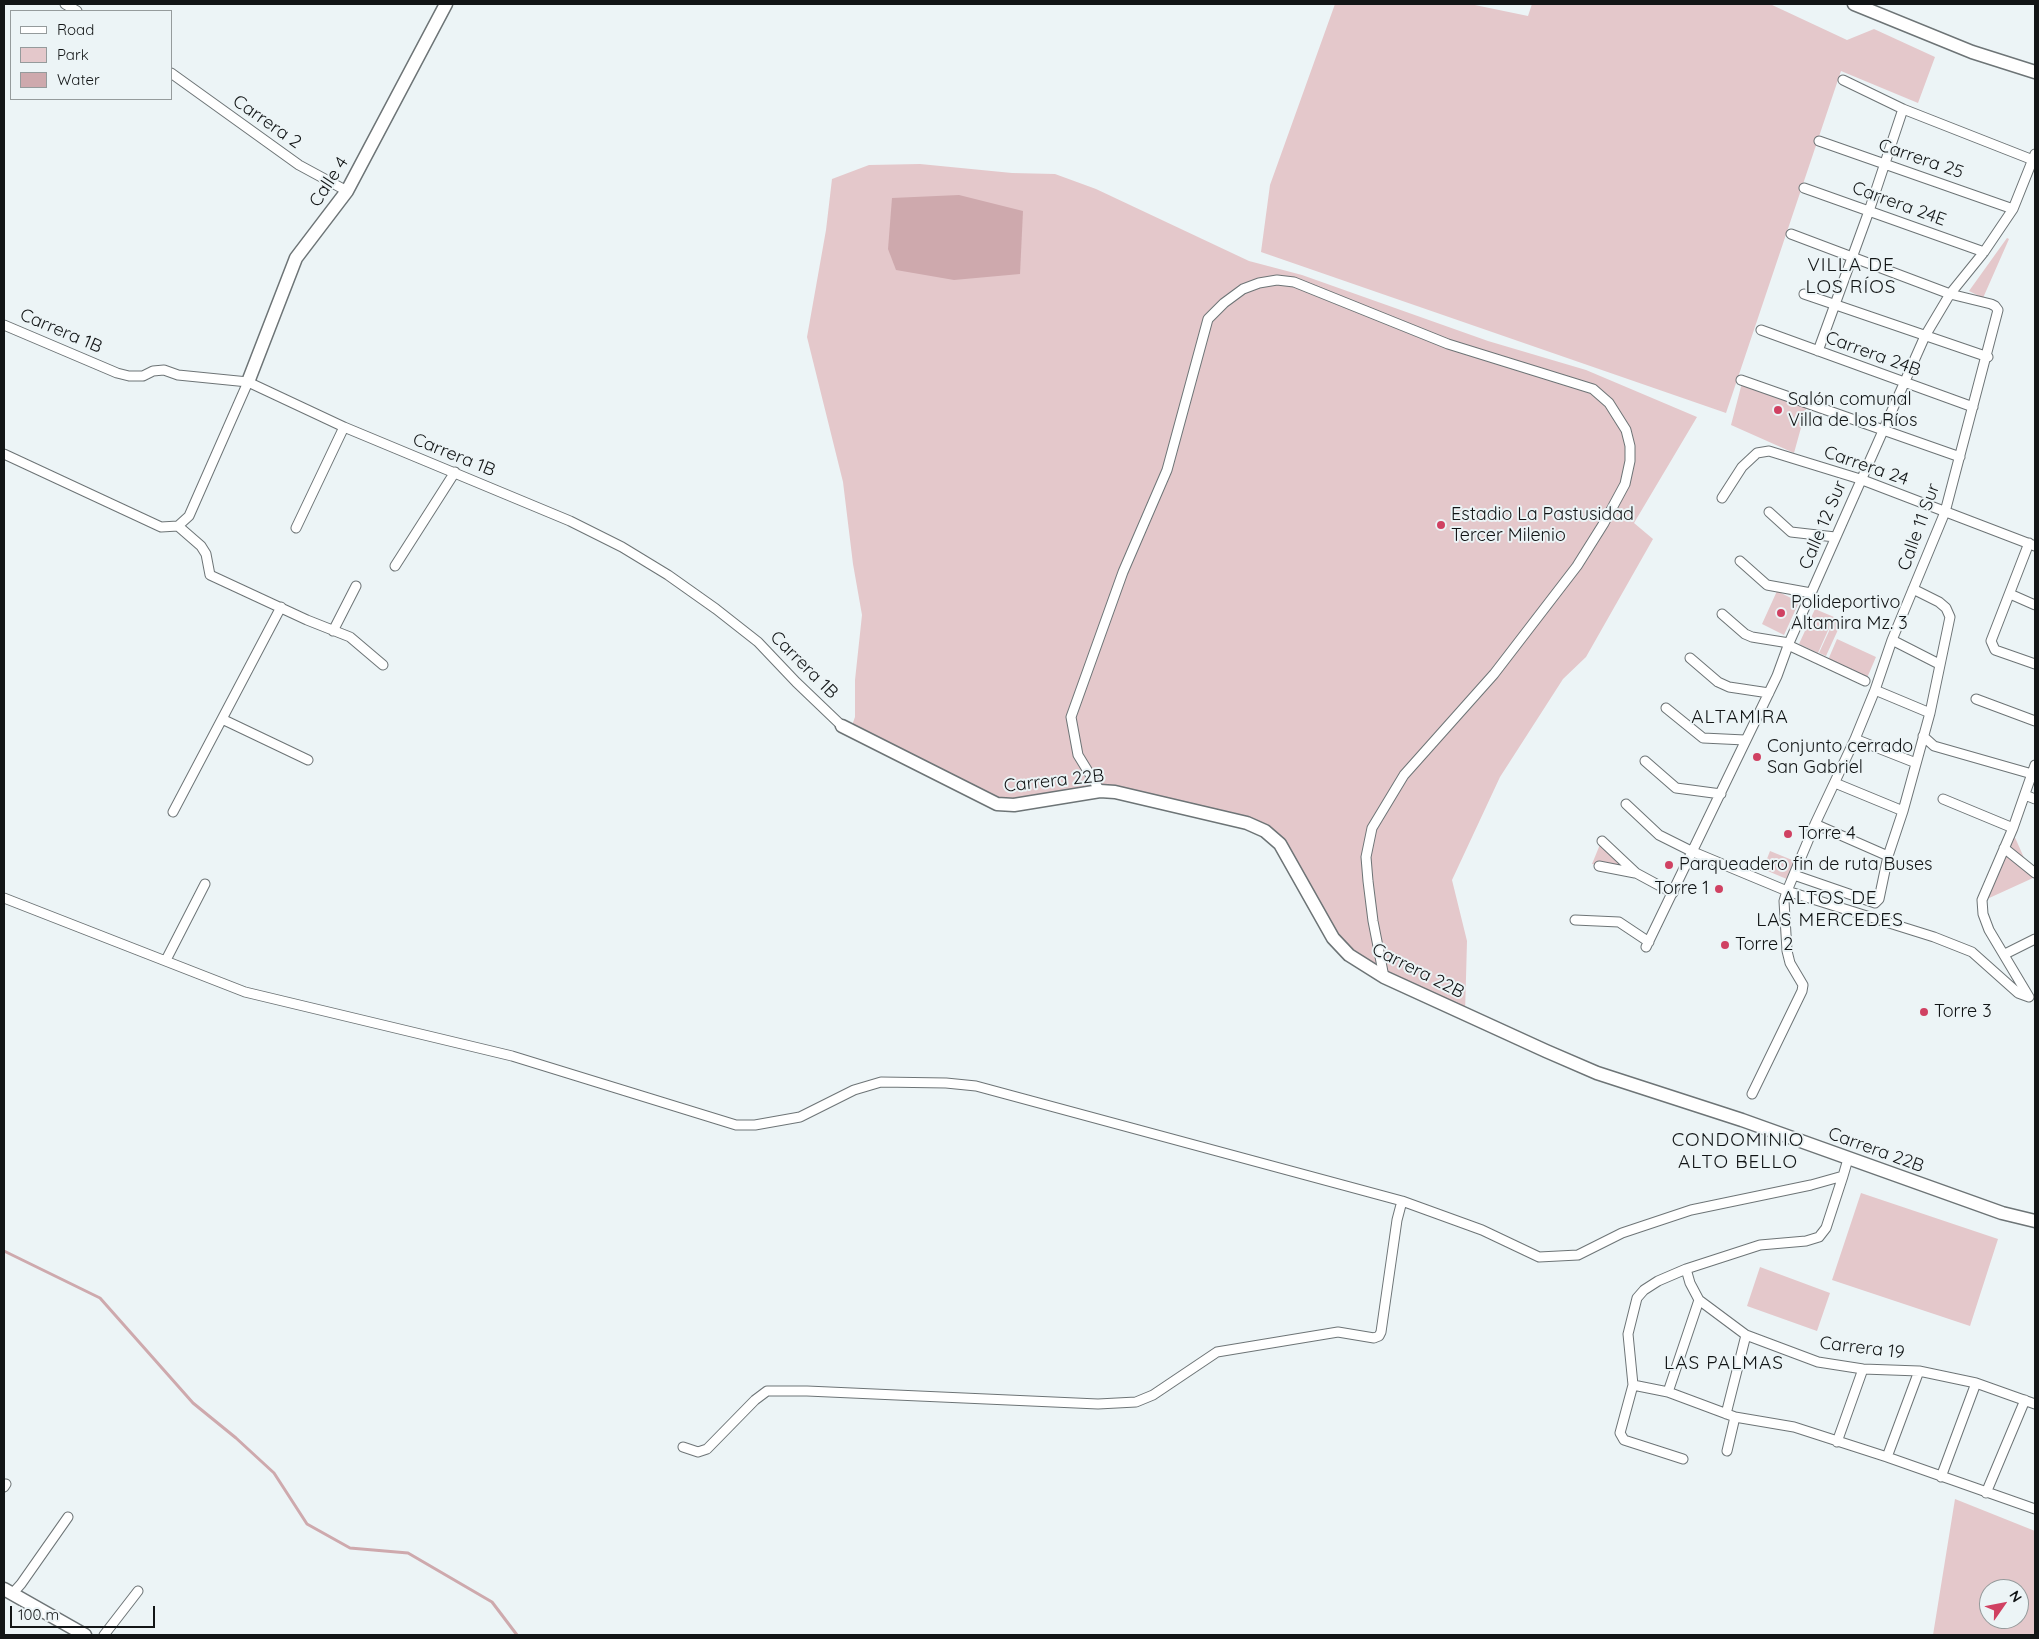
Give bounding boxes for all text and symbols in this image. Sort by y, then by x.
legend [10,10,172,100]
text: Road [57,20,94,39]
text: Park [57,45,89,64]
text: Water [57,70,100,89]
street label: Carrera 2 [229,91,305,153]
street label: Carrera 25 [1876,134,1966,184]
street label: Calle 4 [305,153,353,211]
street label: Carrera 24E [1849,177,1949,231]
district label: VILLA DE LOS RÍOS [1804,254,1898,298]
street label: Carrera 1B [17,304,105,358]
street label: Carrera 24B [1822,327,1924,381]
place label: Salón comunal Villa de los Ríos [1788,389,1917,432]
marker: Salón comunal Villa de los Ríos [1772,404,1784,416]
street label: Carrera 1B [410,429,498,481]
street label: Carrera 24 [1821,441,1911,491]
street label: Calle 12 Sur [1795,477,1851,573]
street label: Calle 11 Sur [1893,480,1945,574]
place label: Estadio La Pastusidad Tercer Milenio [1451,504,1634,546]
marker: Estadio La Pastusidad Tercer Milenio [1435,519,1447,531]
place label: Polideportivo Altamira Mz. 3 [1791,592,1908,634]
marker: Polideportivo Altamira Mz. 3 [1775,607,1787,619]
street label: Carrera 1B [766,627,842,703]
district label: ALTAMIRA [1690,706,1790,728]
place label: Conjunto cerrado San Gabriel [1767,736,1913,779]
marker: Conjunto cerrado San Gabriel [1751,751,1763,763]
street label: Carrera 22B [1003,765,1105,797]
place label: Torre 4 [1798,823,1856,845]
marker: Torre 4 [1782,828,1794,840]
place label: Parqueadero fin de ruta Buses [1679,854,1933,876]
marker: Parqueadero fin de ruta Buses [1663,859,1675,871]
place label: Torre 1 [1654,878,1709,900]
marker: Torre 1 [1713,883,1725,895]
district label: ALTOS DE LAS MERCEDES [1755,887,1905,931]
place label: Torre 2 [1735,934,1793,956]
street label: Carrera 22B [1368,939,1468,1003]
marker: Torre 2 [1719,939,1731,951]
place label: Torre 3 [1934,1001,1992,1023]
marker: Torre 3 [1918,1006,1930,1018]
street label: Carrera 22B [1825,1123,1927,1177]
district label: CONDOMINIO ALTO BELLO [1670,1129,1806,1173]
street label: Carrera 19 [1818,1332,1906,1364]
district label: LAS PALMAS [1663,1352,1785,1374]
north arrow [1979,1579,2029,1629]
text: N [2005,1587,2026,1606]
scale bar [12,1596,158,1628]
text: 100 m [18,1605,59,1624]

